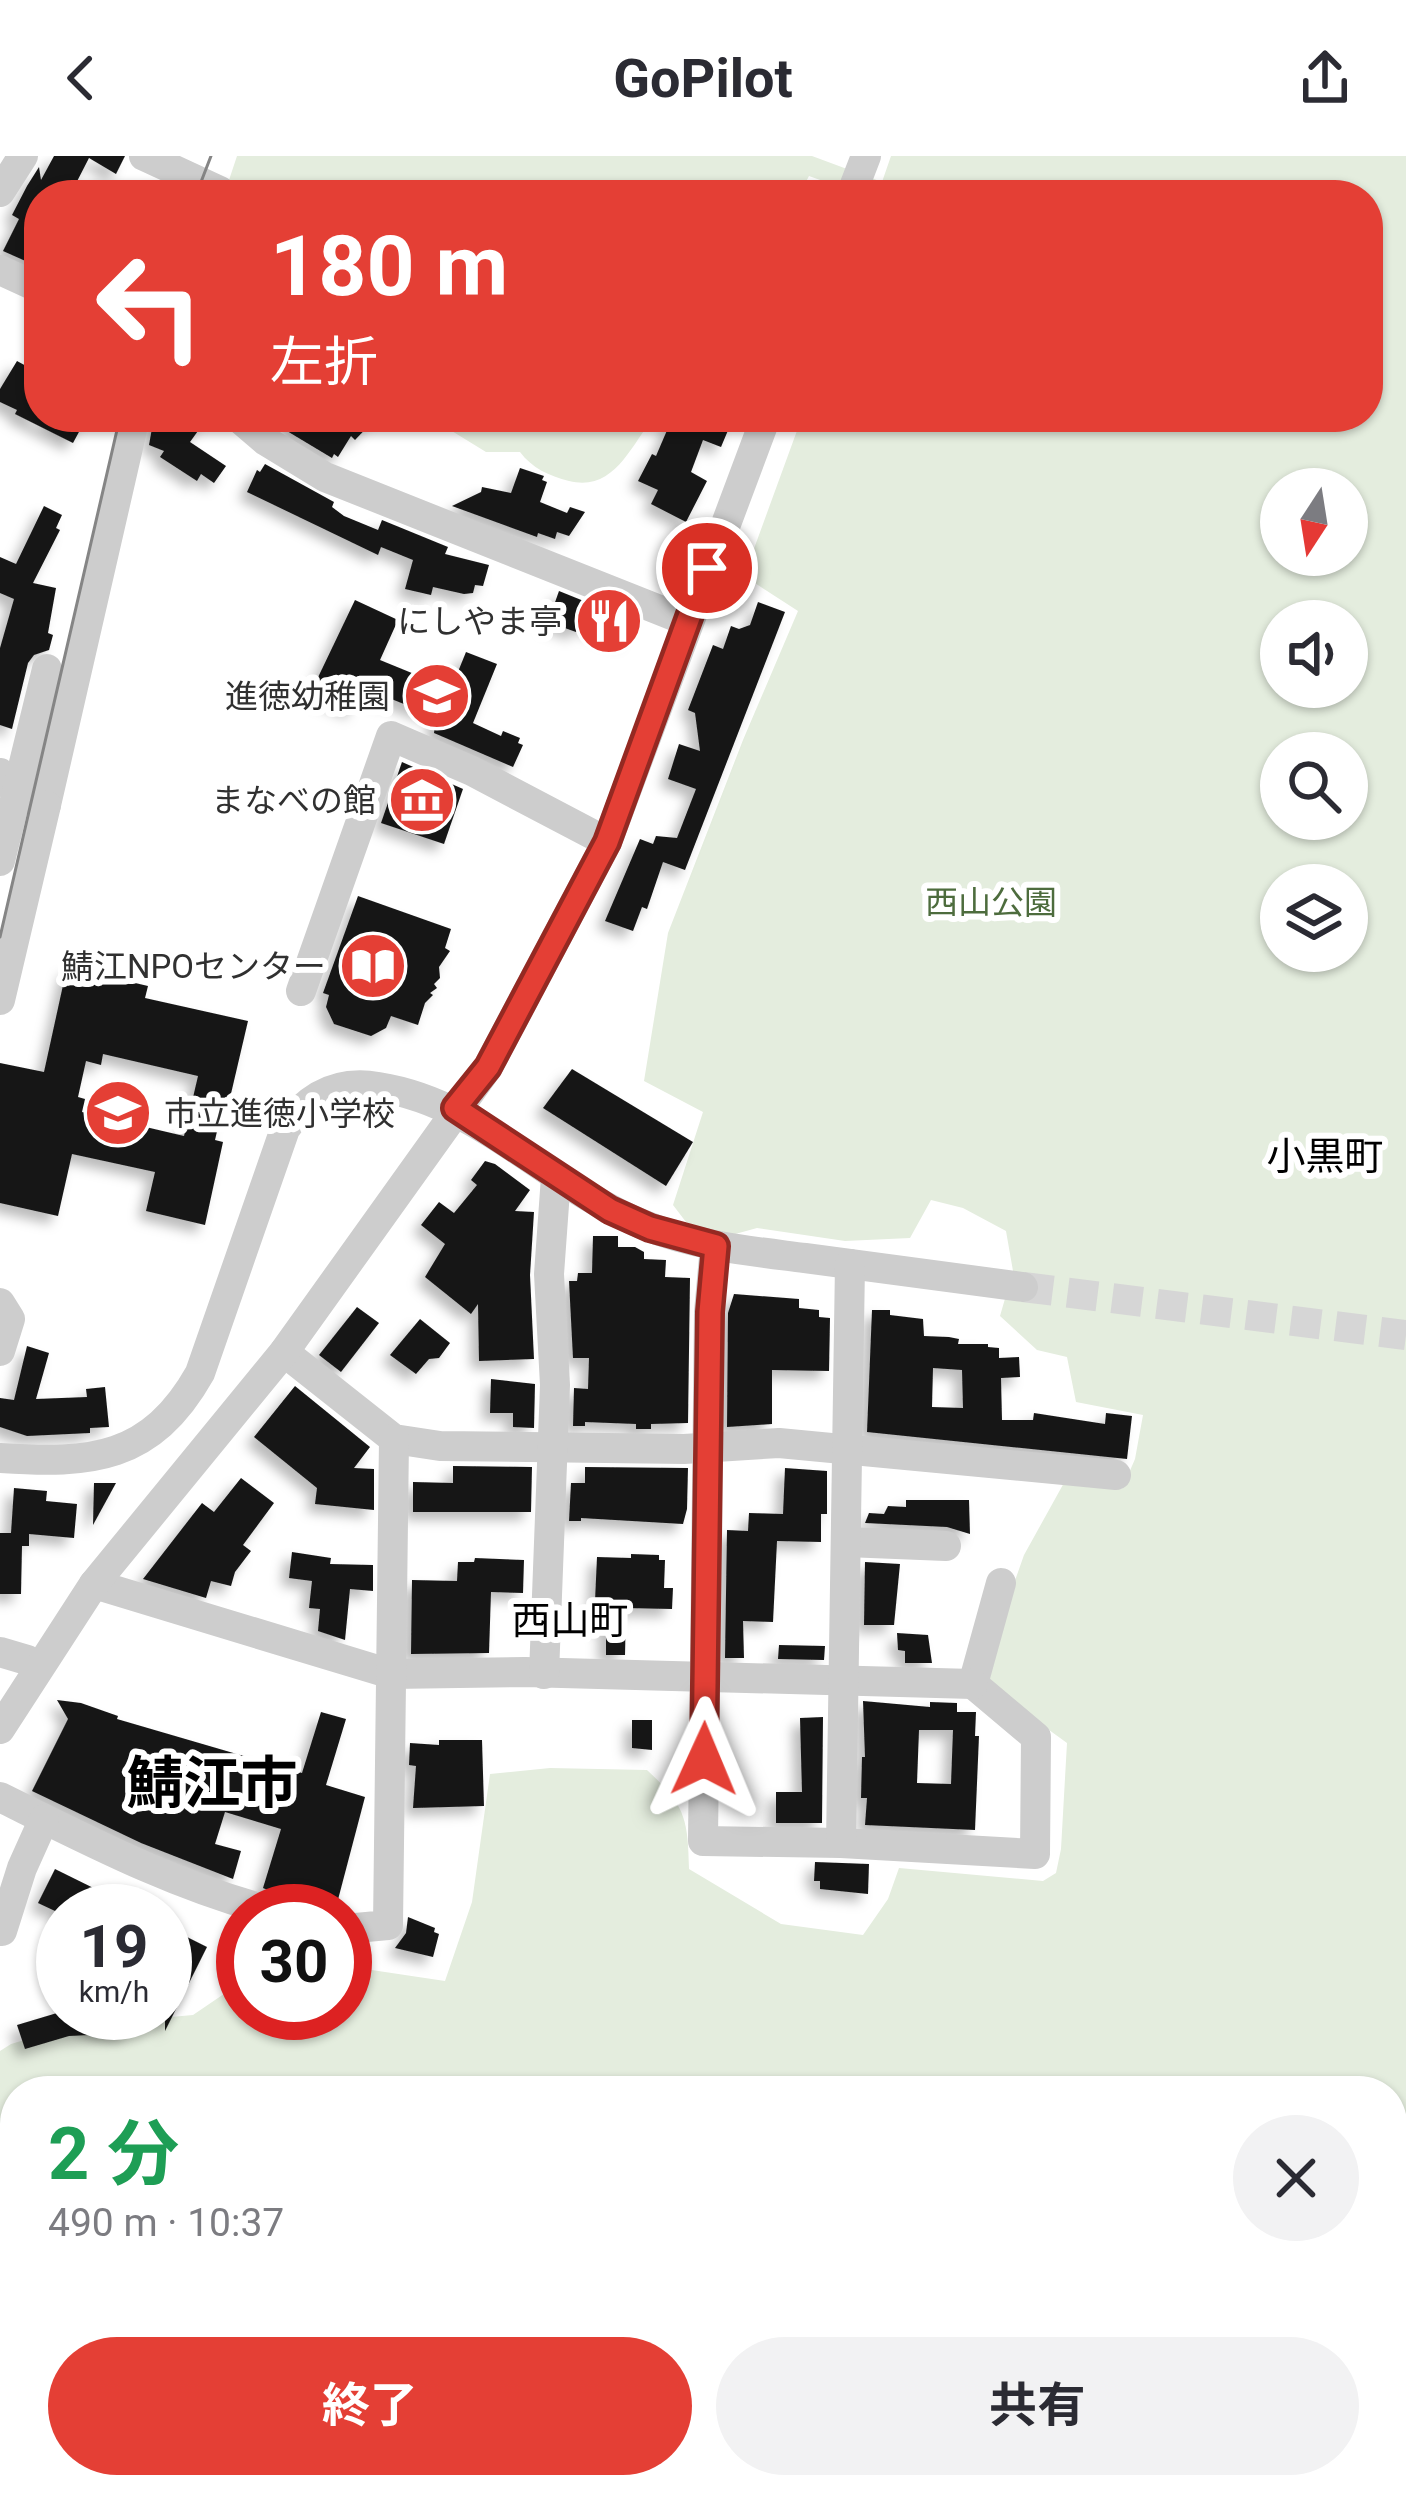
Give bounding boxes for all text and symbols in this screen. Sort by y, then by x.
icon: back [48,45,114,111]
icon: share [1292,45,1358,111]
text: GoPilot [613,47,793,110]
text: 180 m [270,217,508,316]
icon: left [72,228,228,384]
text: 左折 [270,331,378,394]
north arrow [1260,468,1368,576]
map controls [1260,468,1368,972]
pin [656,517,758,619]
icon: arrive [674,535,740,601]
restaurant icon: にしやま亭 [574,586,644,656]
button: sound [1260,600,1368,708]
place label: にしやま亭 [397,602,562,641]
school or university icon: 進徳幼稚園 [402,661,472,731]
place label: 進徳幼稚園 [225,677,390,716]
button: search [1260,732,1368,840]
museum icon: まなべの館 [387,765,457,835]
place label: まなべの館 [211,781,376,820]
button: layers [1260,864,1368,972]
park label: 西山公園 [925,883,1057,922]
library icon: 鯖江NPOセンター [338,931,408,1001]
place label: 鯖江NPOセンター [61,947,326,986]
school or university icon: 市立進徳小学校 [83,1078,153,1148]
place label: 市立進徳小学校 [164,1094,395,1133]
district label: 小黒町 [1266,1134,1384,1180]
district label: 西山町 [511,1598,629,1644]
position arrow [641,1696,767,1822]
district label: 鯖江市 [127,1750,298,1817]
speed limit sign: 30 [216,1884,372,2040]
text: 19 [80,1911,148,1982]
text: km/h [79,1974,149,2009]
text: 2 分 [48,2112,179,2197]
button: close [1233,2115,1359,2241]
text: 490 m · 10:37 [48,2200,284,2246]
button: 終了 [48,2337,692,2475]
button: 共有 [716,2337,1359,2475]

